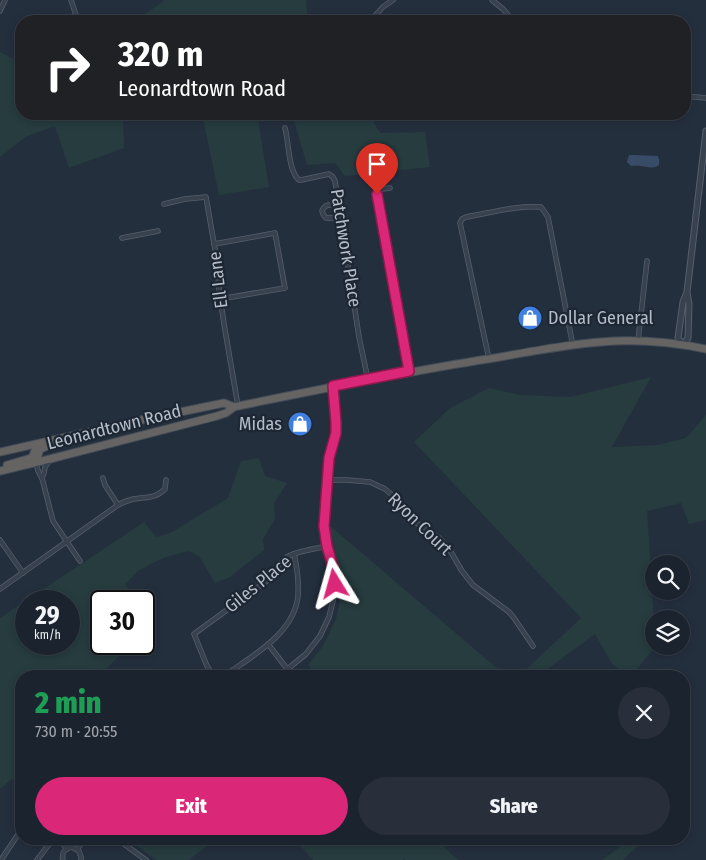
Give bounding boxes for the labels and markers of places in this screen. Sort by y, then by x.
pin [356,143,398,194]
shop icon: Dollar General [517,305,543,331]
place label: Dollar General [548,307,654,329]
shop icon: Midas [287,411,313,437]
place label: Midas [239,413,282,435]

